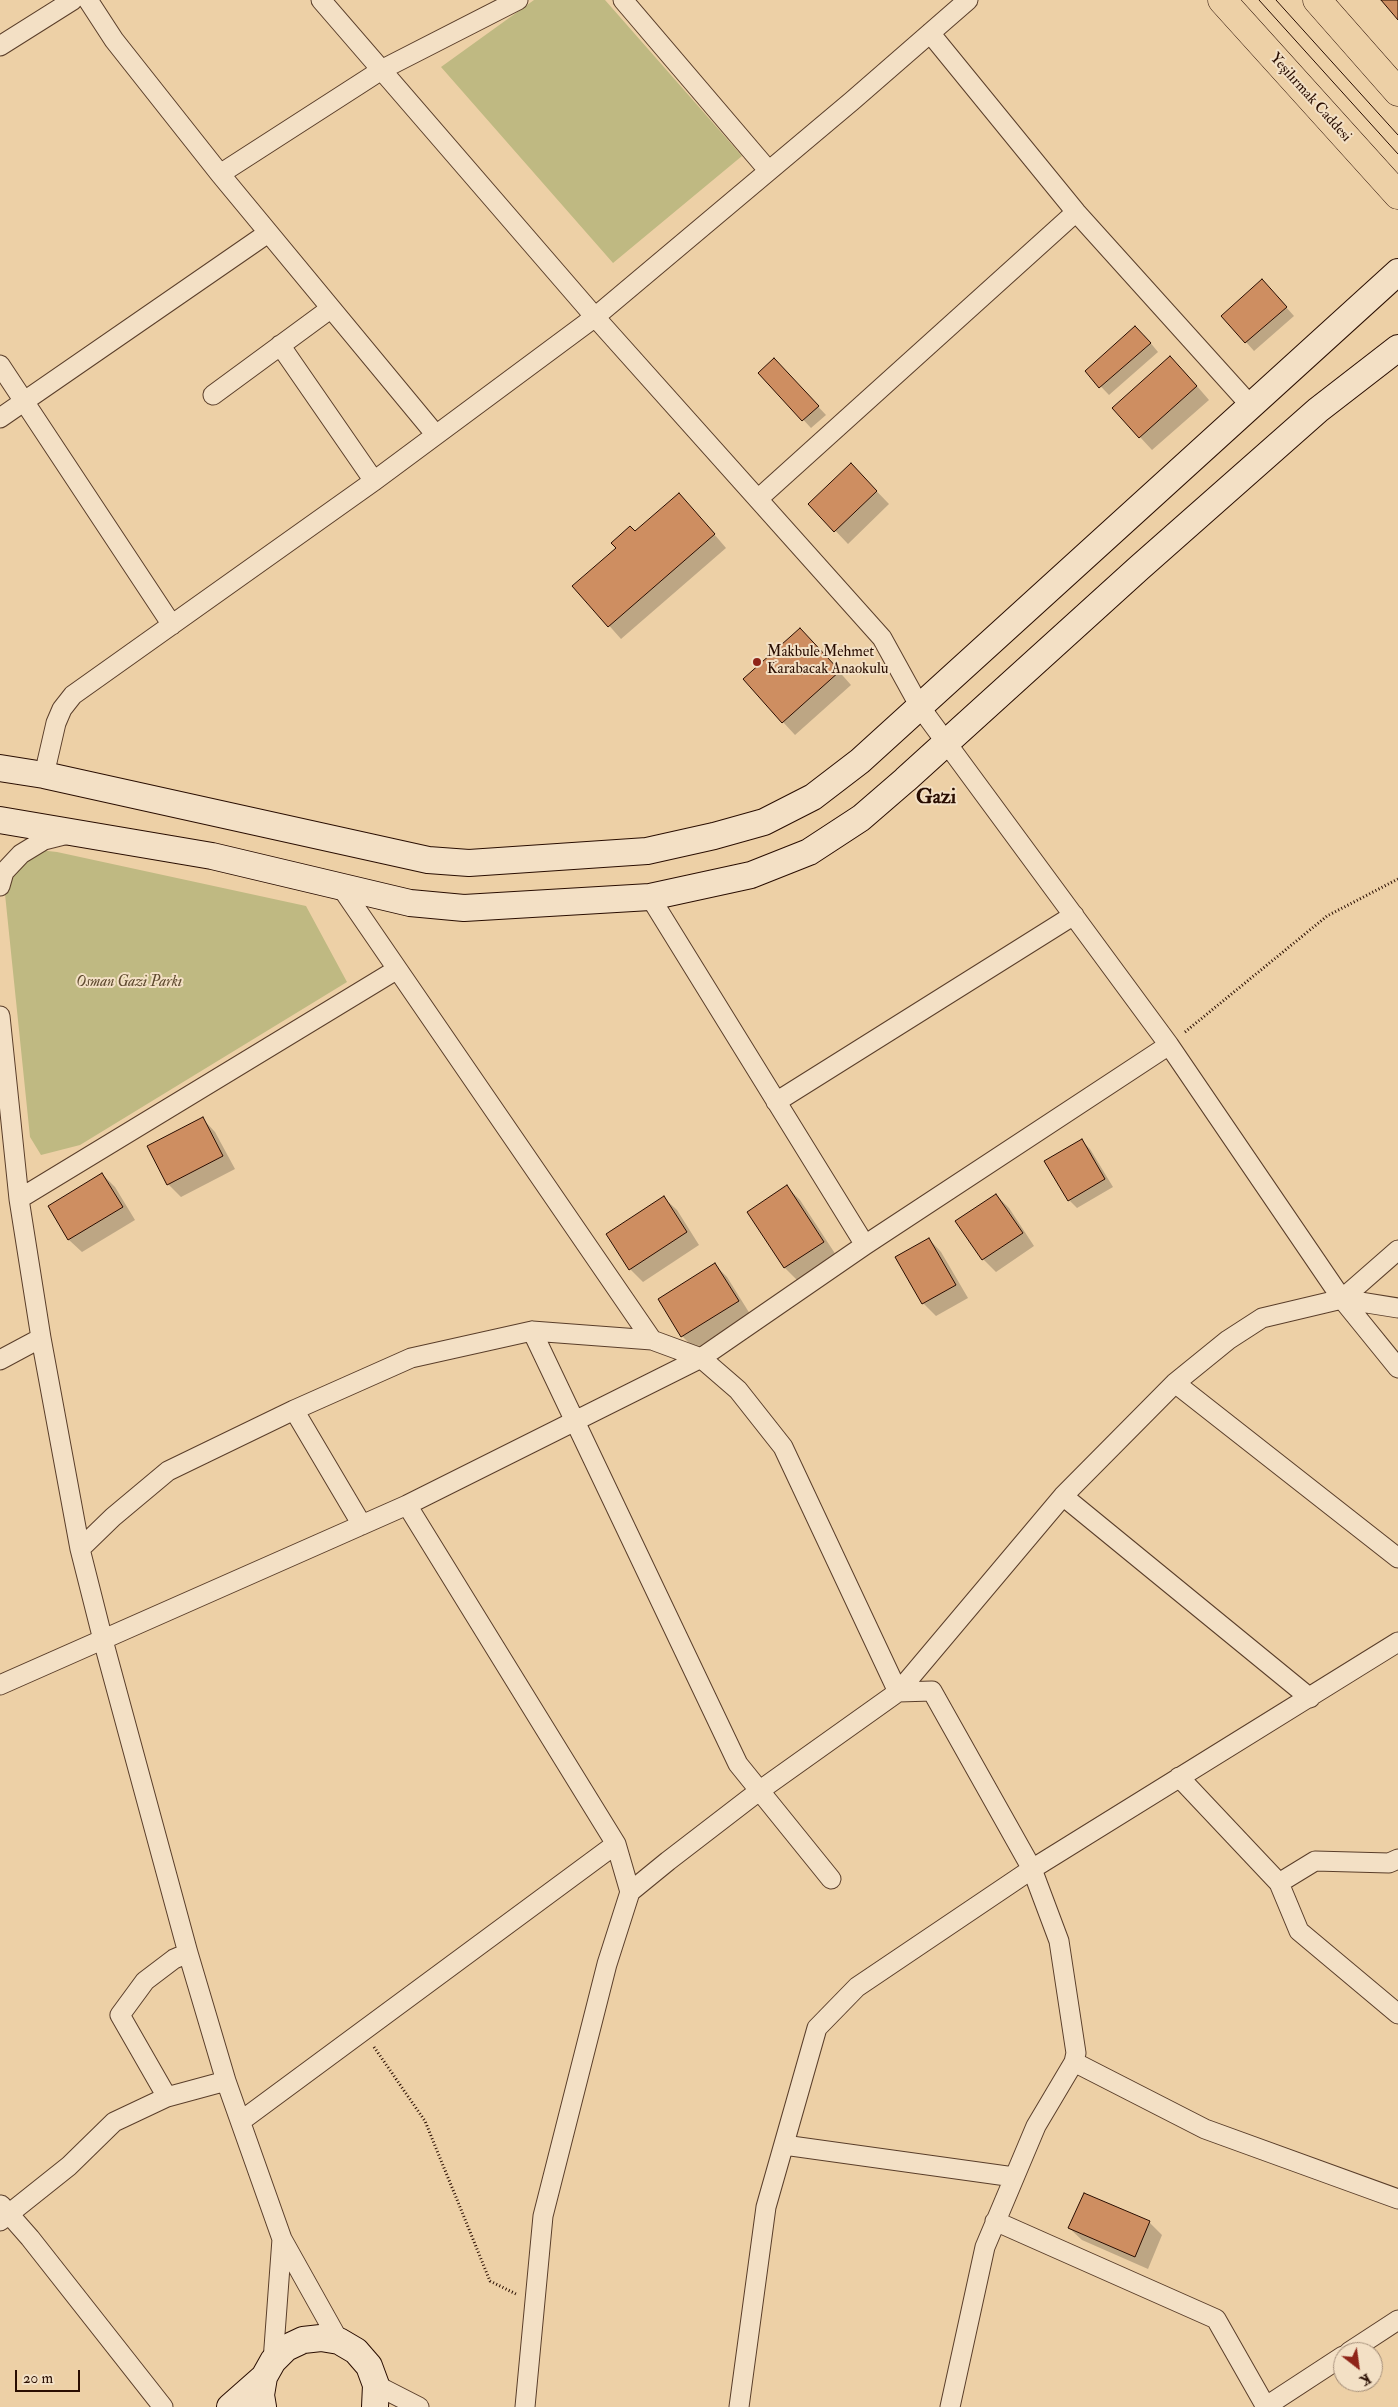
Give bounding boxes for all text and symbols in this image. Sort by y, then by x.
street label: Yeşilırmak Caddesi [1265,50,1355,146]
place label: Makbule Mehmet Karabacak Anaokulu [767,644,888,679]
marker: Makbule Mehmet Karabacak Anaokulu [751,656,763,668]
district label: Gazi [916,787,956,811]
park label: Osman Gazi Parkı [76,974,182,992]
north arrow [1333,2342,1383,2392]
scale bar [18,2360,82,2392]
text: 20 m [23,2369,53,2388]
text: K [1357,2370,1374,2389]

